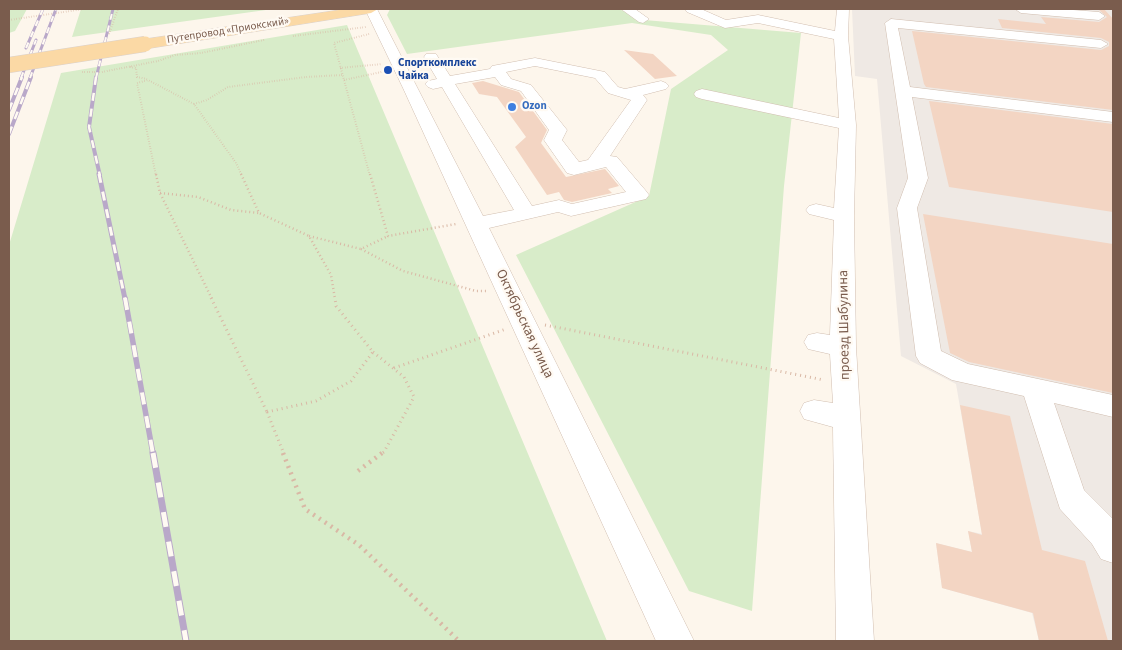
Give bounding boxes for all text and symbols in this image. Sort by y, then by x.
street label: Путепровод «Приокский» [166,15,290,47]
place label: Спорткомплекс Чайка [398,57,477,83]
marker: Спорткомплекс Чайка [382,64,394,76]
place label: Ozon [522,100,547,114]
marker: Ozon [506,101,518,113]
street label: Октябрьская улица [491,267,557,381]
street label: проезд Шабулина [836,270,854,380]

